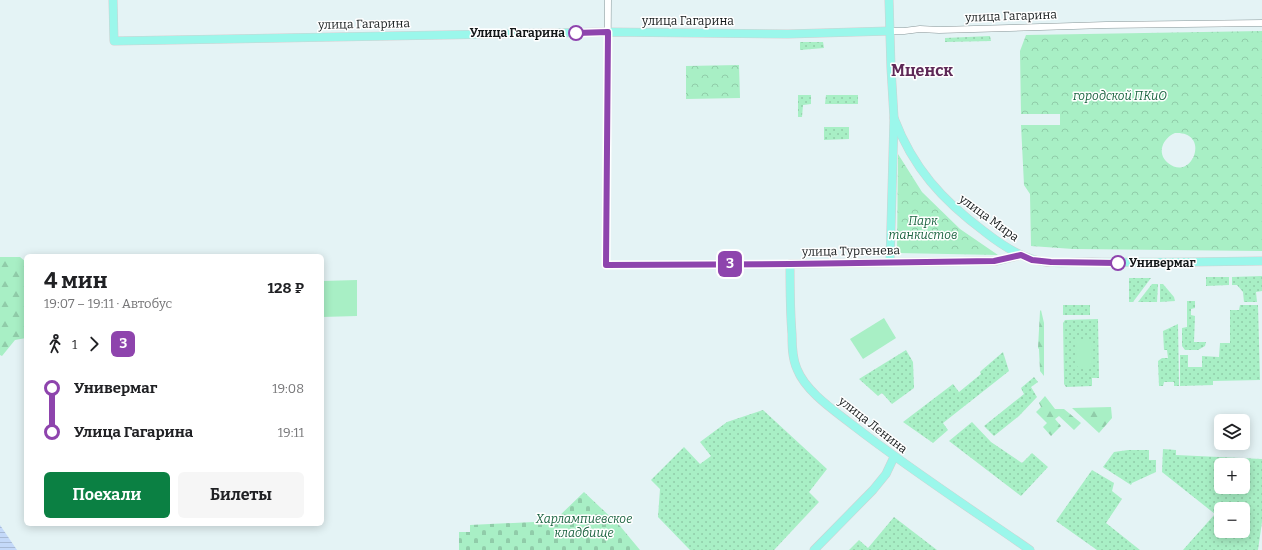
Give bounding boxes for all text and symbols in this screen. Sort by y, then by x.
street label: улица Гагарина [964,7,1058,25]
street label: улица Гагарина [641,14,734,28]
street label: улица Гагарина [317,16,410,32]
marker: Улица Гагарина [568,25,584,41]
place label: Улица Гагарина [470,26,565,40]
district label: Мценск [891,61,953,80]
park label: городской ПКиО [1072,89,1167,103]
street label: улица Мира [956,191,1022,245]
park label: Парк танкистов [889,214,957,242]
street label: улица Тургенева [801,243,901,259]
line badge: 3 [717,251,743,277]
text: 3 [726,255,734,272]
marker: Универмаг [1110,255,1126,271]
place label: Универмаг [1129,256,1196,270]
text: 4 мин [44,267,107,294]
text: 128 ₽ [267,279,304,297]
text: 19:07 – 19:11 · Автобус [44,296,172,311]
icon: walk [44,333,66,355]
icon: forward [83,333,105,355]
text: 3 [119,335,127,352]
text: 1 [72,337,77,352]
text: Универмаг [74,379,157,397]
text: 19:08 [272,381,304,396]
street label: улица Ленина [835,393,910,456]
map controls [1214,414,1250,538]
button: layers [1214,414,1250,450]
text: Улица Гагарина [74,423,193,441]
text: 19:11 [278,425,304,440]
button: + [1214,458,1250,494]
button: Поехали [44,472,170,518]
button: Билеты [178,472,304,518]
button: − [1214,502,1250,538]
park label: Харлампиевское кладбище [535,512,632,540]

